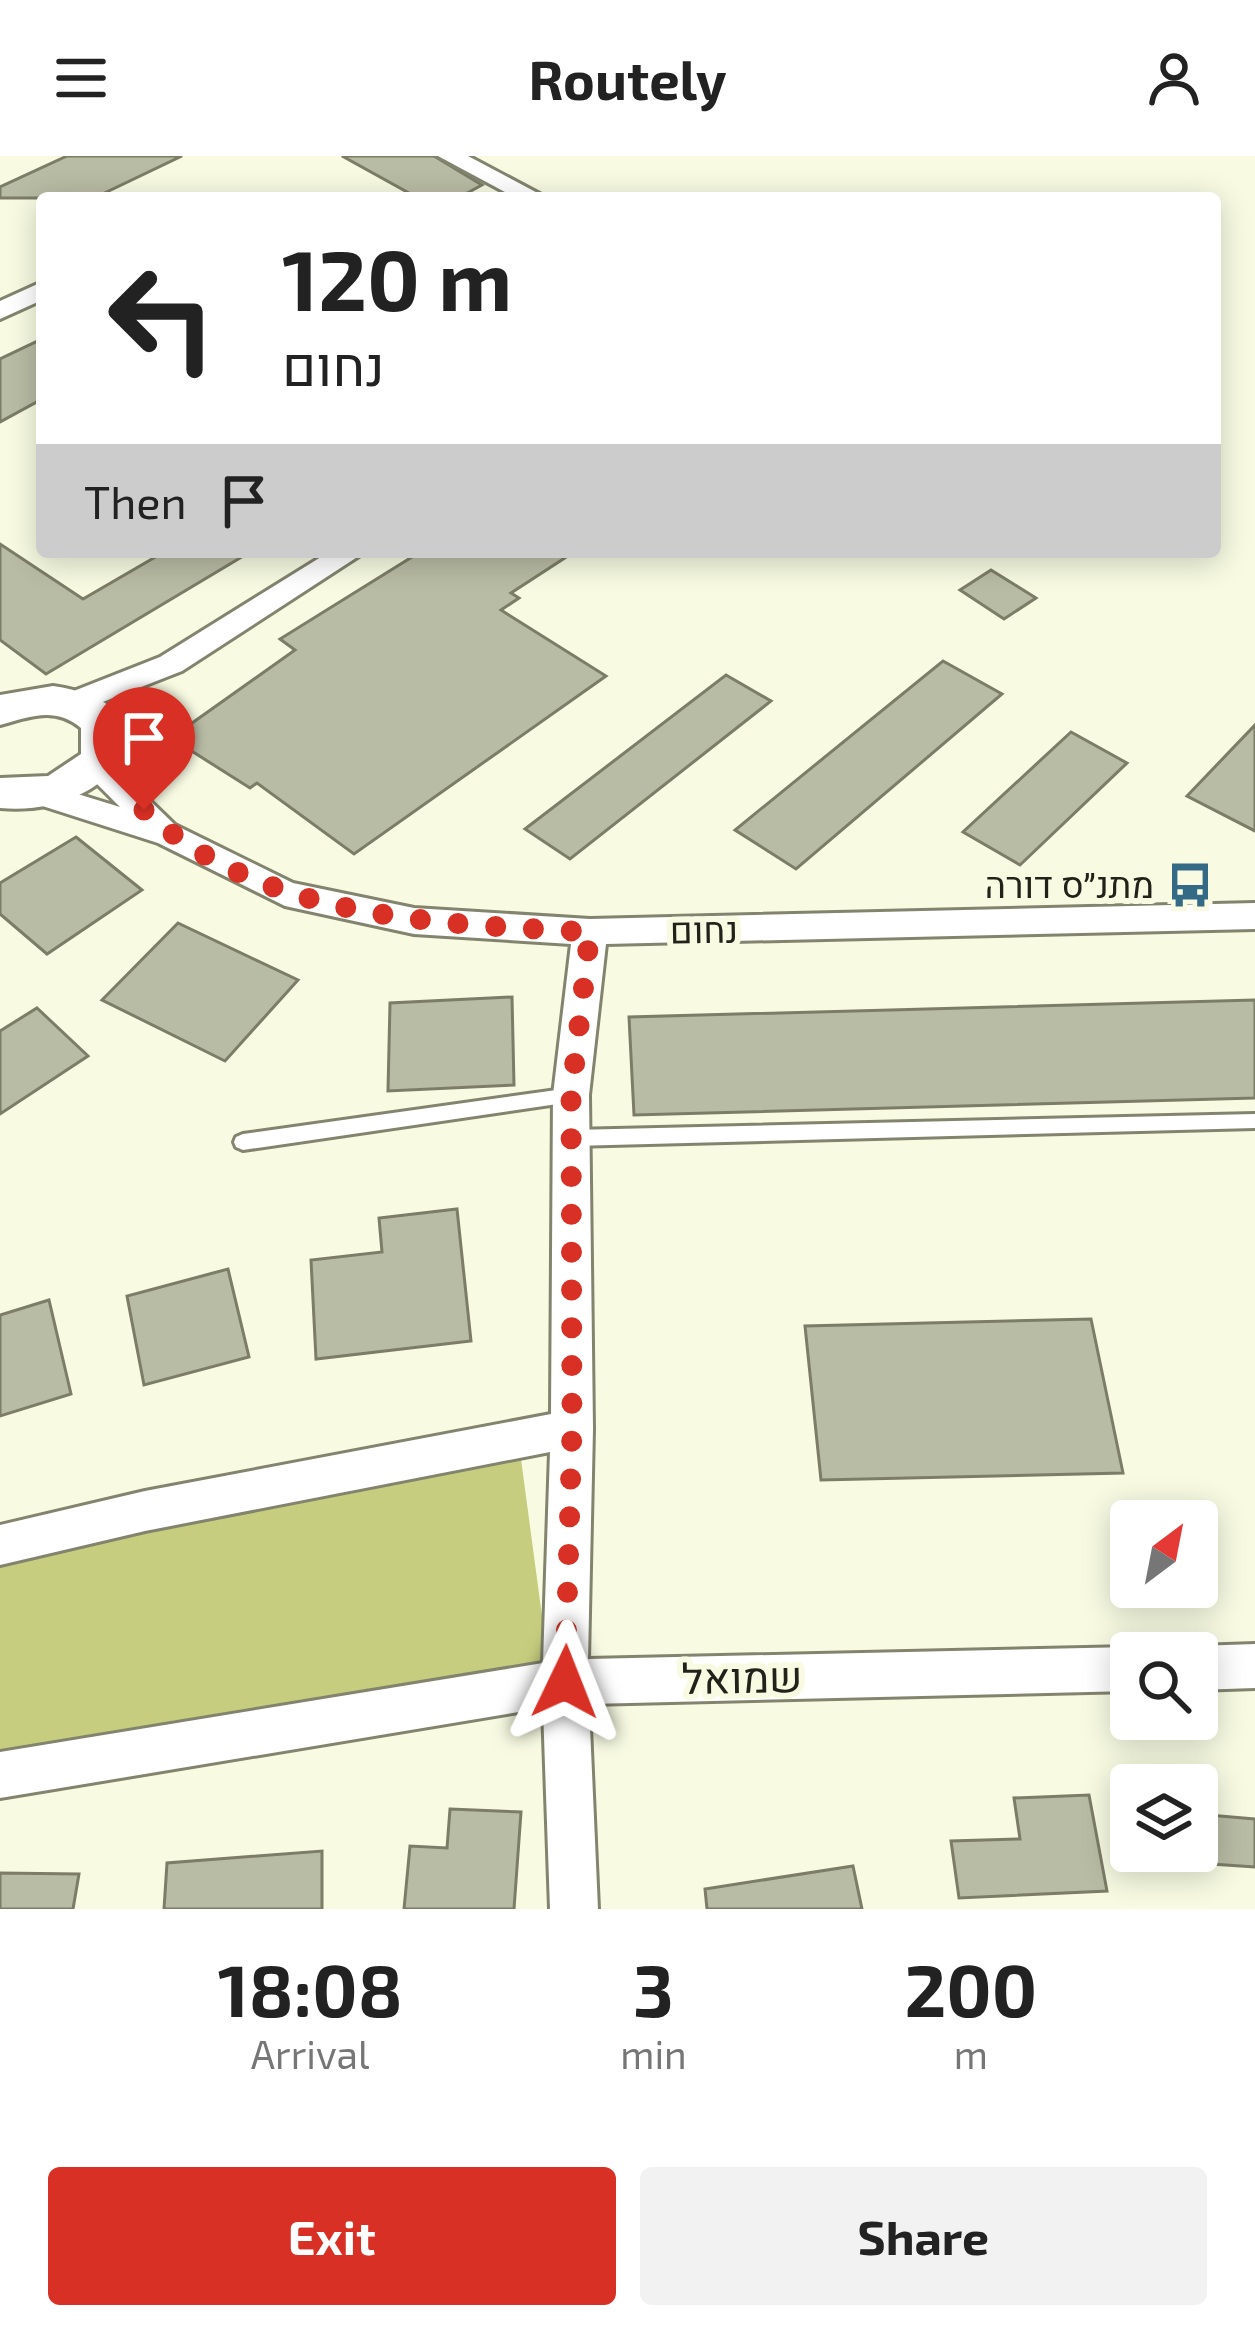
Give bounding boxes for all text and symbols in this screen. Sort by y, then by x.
icon: menu [48,45,114,111]
icon: person [1141,45,1207,111]
text: Routely [528,46,727,111]
text: 120 m [282,227,512,328]
icon: left [84,240,240,396]
text: נחום [282,332,385,397]
icon: arrive [211,468,277,534]
text: Then [84,474,187,528]
pin [93,687,195,810]
icon: arrive [111,705,177,771]
bus stop icon: מתנ״ס דורה [1165,860,1215,910]
place label: מתנ״ס דורה [985,862,1154,905]
street label: נחום [669,906,739,951]
north arrow [1110,1500,1218,1608]
map controls [1110,1500,1218,1872]
position arrow [502,1619,628,1745]
button: search [1110,1632,1218,1740]
street label: שמואל [681,1650,803,1702]
button: layers [1110,1764,1218,1872]
text: 18:08 [218,1945,403,2031]
text: 3 [633,1945,674,2031]
text: 200 [905,1945,1037,2031]
text: Arrival [251,2030,369,2077]
text: min [620,2030,687,2077]
text: m [954,2030,988,2077]
button: Exit [48,2167,616,2305]
button: Share [640,2167,1207,2305]

